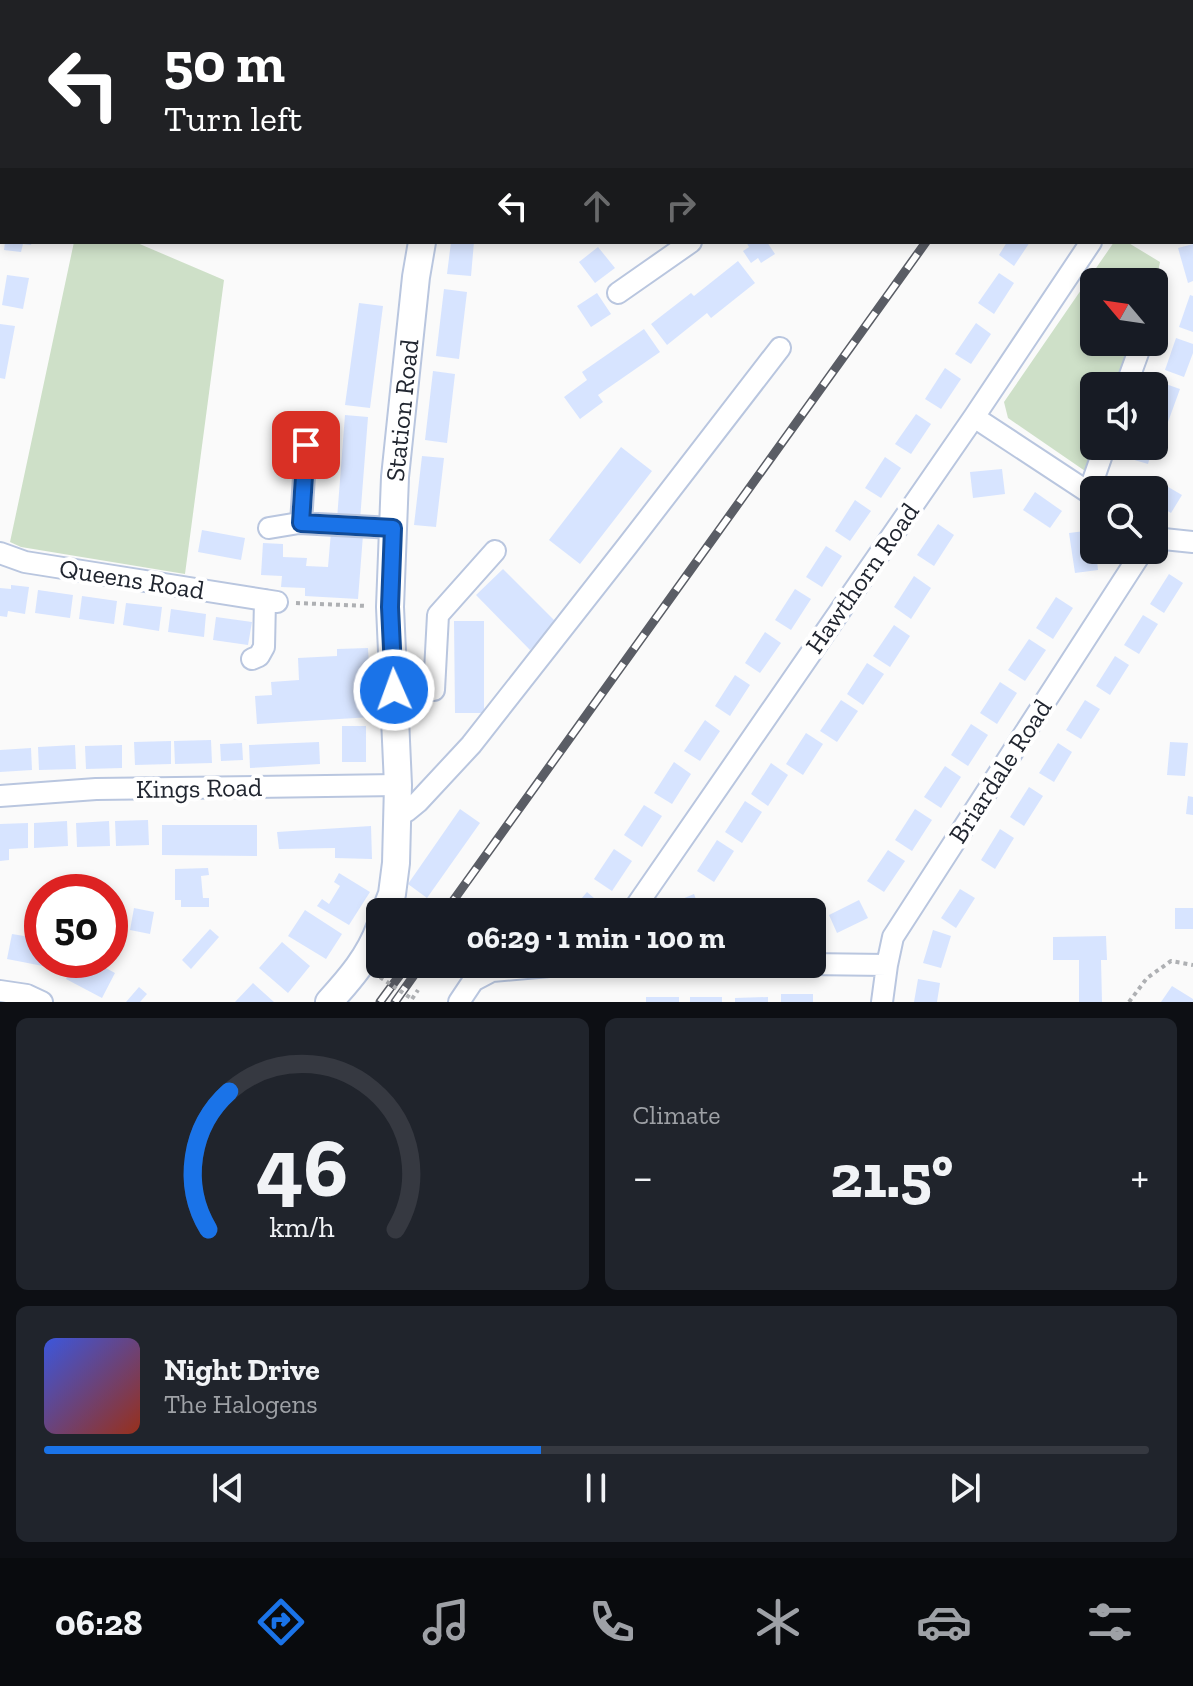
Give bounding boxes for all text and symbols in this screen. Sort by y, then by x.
text: 50 m [164,29,285,96]
icon: left [32,32,136,136]
text: Turn left [164,97,302,140]
icon: left [491,184,535,228]
icon: ahead [575,184,619,228]
icon: right [659,184,703,228]
north arrow [1080,268,1168,356]
map controls [1080,268,1168,564]
street label: Station Road [379,337,425,483]
button: sound [1080,372,1168,460]
pin [272,411,340,479]
icon: arrive [284,423,328,467]
button: search [1080,476,1168,564]
street label: Hawthorn Road [798,497,926,659]
street label: Queens Road [57,552,207,606]
position arrow [352,648,436,732]
street label: Briardale Road [942,693,1058,849]
street label: Kings Road [136,771,262,805]
speed limit sign: 50 [24,874,128,978]
text: 06:29 · 1 min · 100 m [467,920,725,956]
text: Climate [633,1099,720,1131]
text: 46 [256,1117,348,1217]
text: 21.5° [830,1140,953,1212]
text: − [633,1150,653,1203]
text: + [1130,1150,1149,1203]
text: km/h [270,1210,335,1244]
text: Night Drive [164,1352,320,1388]
text: The Halogens [164,1388,318,1420]
icon: previous [206,1466,250,1510]
icon: pause [574,1466,618,1510]
icon: next [943,1466,987,1510]
icon: directions [253,1594,309,1650]
icon: music [418,1594,474,1650]
icon: phone [584,1594,640,1650]
icon: climate [750,1594,806,1650]
icon: car [916,1594,972,1650]
icon: filters [1082,1594,1138,1650]
text: 06:28 [55,1601,143,1644]

